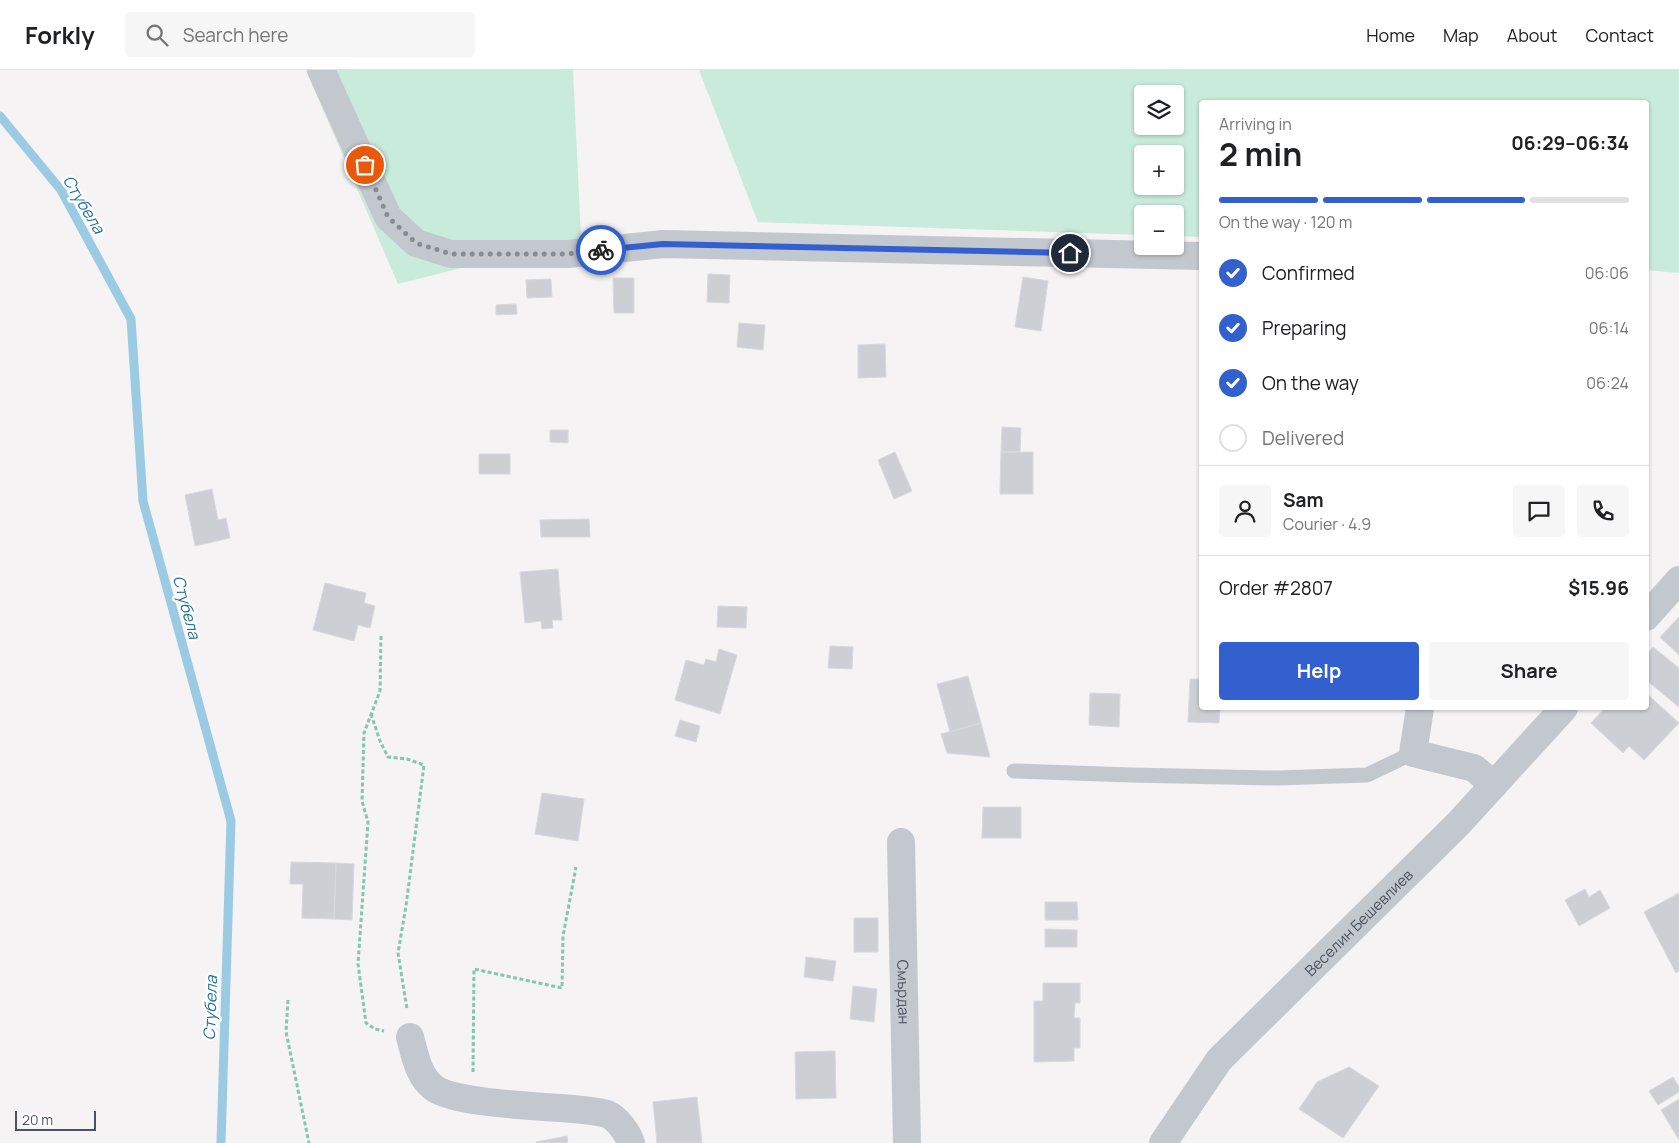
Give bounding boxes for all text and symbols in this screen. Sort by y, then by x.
search box [125,12,475,57]
text: Forkly [25,18,95,51]
icon: search [143,21,171,49]
text: Search here [183,22,288,48]
text: Home [1366,23,1415,47]
text: Map [1443,23,1479,47]
text: About [1507,23,1557,47]
text: Contact [1585,23,1654,47]
map controls [1134,85,1184,255]
button: layers [1134,85,1184,135]
text: Arriving in [1219,113,1292,135]
text: 06:29–06:34 [1511,130,1629,156]
text: 2 min [1219,132,1302,176]
pin [344,144,386,186]
button: + [1134,145,1184,195]
icon: bag [351,151,379,179]
water label: Стубела [58,171,111,238]
button: − [1134,205,1184,255]
text: On the way · 120 m [1219,211,1352,233]
courier [576,225,626,275]
pin [1049,232,1091,274]
icon: bike [587,236,615,264]
icon: home [1056,239,1084,267]
icon: check [1219,259,1247,287]
text: Confirmed [1262,260,1355,286]
text: 06:06 [1585,262,1629,284]
icon: check [1219,314,1247,342]
text: Preparing [1262,315,1347,341]
text: 06:14 [1589,317,1629,339]
icon: check [1219,369,1247,397]
text: On the way [1262,370,1359,396]
text: 06:24 [1586,372,1629,394]
text: Delivered [1262,425,1344,451]
button: person [1219,485,1271,537]
button: chat [1513,485,1565,537]
button: phone [1577,485,1629,537]
text: Sam [1283,487,1324,513]
text: Courier · 4.9 [1283,513,1371,535]
water label: Стубела [168,573,206,642]
text: Order #2807 [1219,575,1333,601]
text: $15.96 [1568,575,1629,601]
button: Help [1219,642,1419,700]
button: Share [1429,642,1629,700]
street label: Веселин Бешевлиев [1300,864,1417,981]
street label: Смърдан [893,959,915,1024]
water label: Стубела [198,974,222,1041]
scale bar [15,1108,96,1131]
text: 20 m [22,1110,53,1129]

